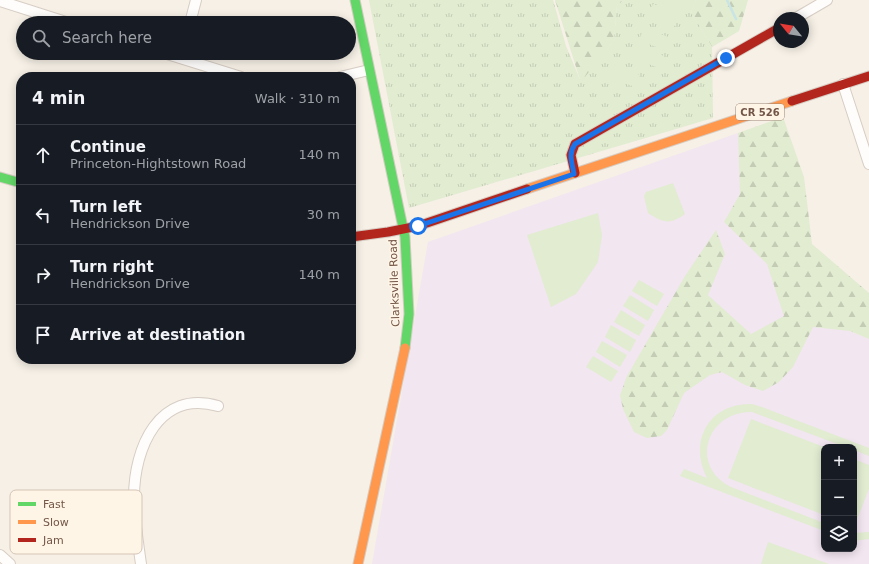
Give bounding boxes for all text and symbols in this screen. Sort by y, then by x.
north arrow [773,12,809,48]
search box [16,16,356,60]
icon: search [30,27,52,49]
text: Search here [62,29,152,47]
route end [717,49,735,67]
text: 4 min [32,88,85,108]
text: Walk · 310 m [255,91,340,106]
road number: CR 526 [736,104,784,120]
text: Continue [70,138,146,156]
icon: ahead [32,144,54,166]
text: 140 m [298,147,340,162]
text: Princeton-Hightstown Road [70,156,246,171]
text: Turn left [70,198,142,216]
icon: left [32,204,54,226]
text: 30 m [307,207,340,222]
text: Hendrickson Drive [70,216,190,231]
route start [409,217,427,235]
street label: Clarksville Road [386,239,403,327]
text: Turn right [70,258,154,276]
icon: right [32,264,54,286]
text: 140 m [298,267,340,282]
text: Hendrickson Drive [70,276,190,291]
icon: arrive [32,324,54,346]
text: Arrive at destination [70,326,245,344]
map controls [821,444,857,552]
button: + [821,444,857,480]
button: − [821,480,857,516]
legend [10,490,142,554]
text: Fast [43,498,66,511]
text: Slow [43,516,69,529]
button: layers [821,516,857,552]
text: Jam [42,534,64,547]

